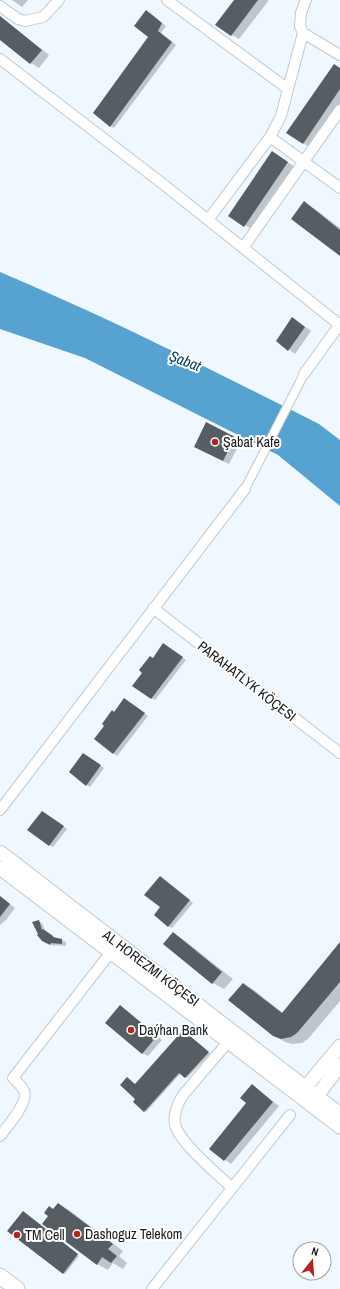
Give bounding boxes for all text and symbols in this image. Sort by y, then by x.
water label: Şabat [166,345,204,376]
place label: Şabat Kafe [223,433,280,451]
marker: Şabat Kafe [210,437,220,447]
street label: PARAHATLYK KÖÇESI [194,637,300,725]
street label: AL HOREZMI KÖÇESI [98,925,203,1010]
place label: Daýhan Bank [139,1021,208,1039]
marker: Daýhan Bank [126,1025,136,1035]
place label: Dashoguz Telekom [85,1225,182,1243]
place label: TM Cell [25,1226,65,1244]
marker: Dashoguz Telekom [72,1229,82,1239]
marker: TM Cell [12,1230,22,1240]
north arrow [292,1241,332,1281]
text: N [310,1244,320,1259]

